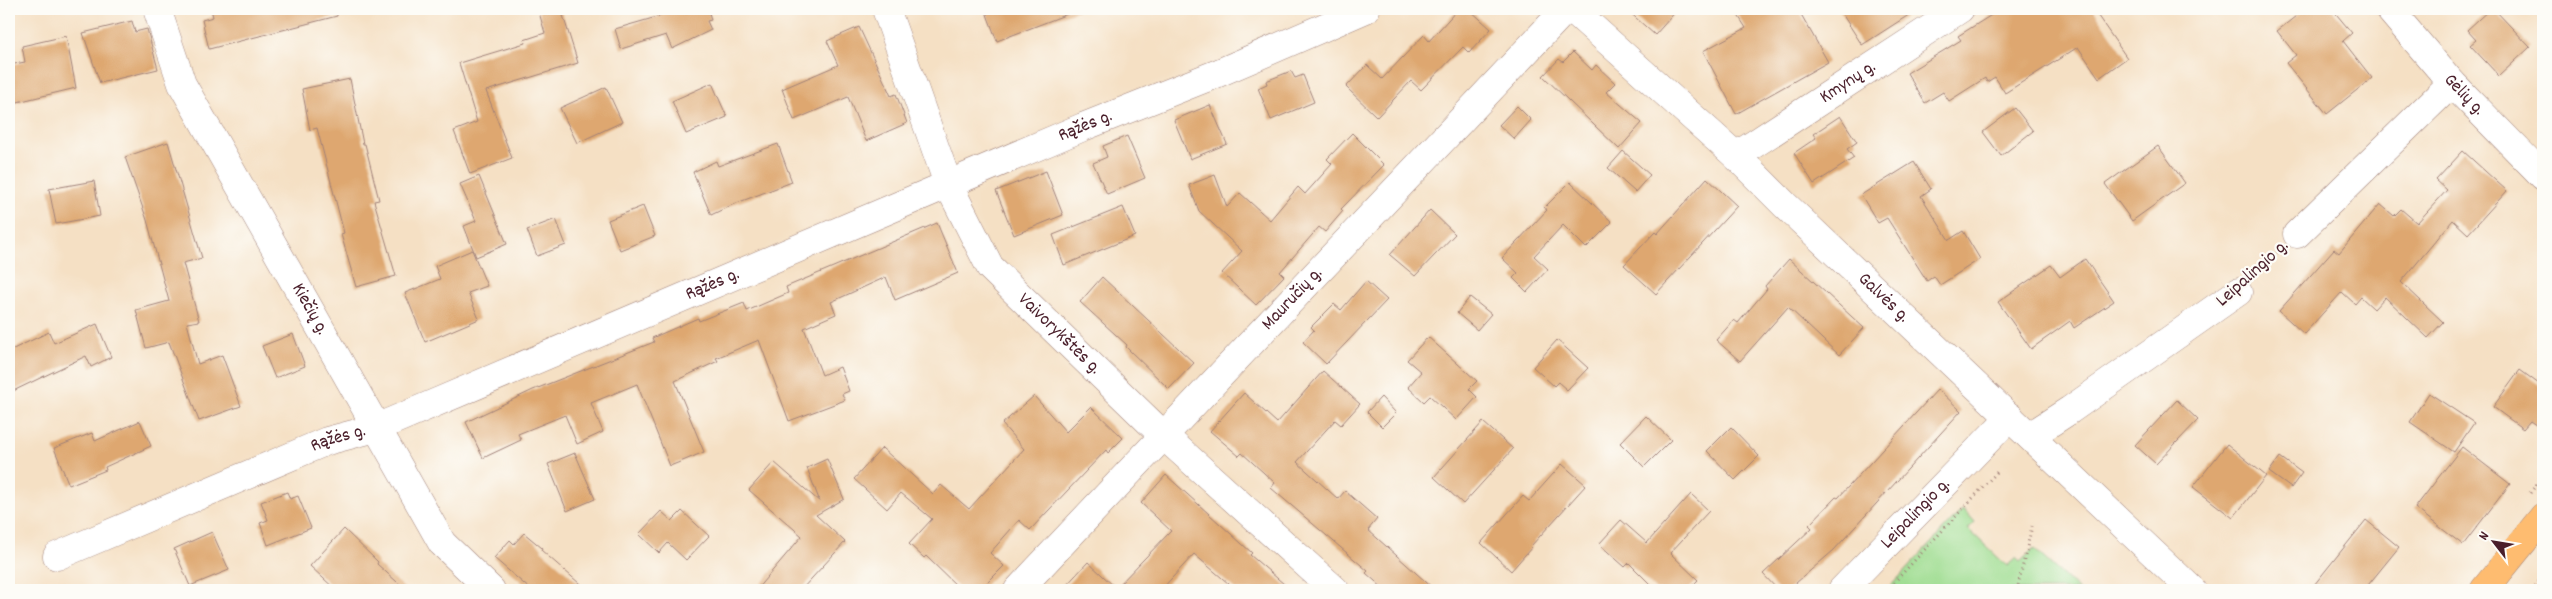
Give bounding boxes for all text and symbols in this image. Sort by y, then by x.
street label: Kmynų g. [1815,54,1882,111]
street label: Gėlių g. [2436,68,2491,122]
street label: Rąžės g. [1054,103,1116,149]
street label: Leipalingio g. [2210,234,2296,314]
street label: Rąžės g. [681,261,744,308]
street label: Mauručių g. [1256,261,1329,337]
street label: Galvės g. [1851,267,1916,330]
street label: Kiečių g. [284,278,335,340]
street label: Vaivorykštės g. [1011,287,1107,381]
street label: Rąžės g. [306,418,369,460]
street label: Leipalingio g. [1875,472,1957,556]
north arrow [2470,516,2520,566]
text: N [2474,528,2495,544]

